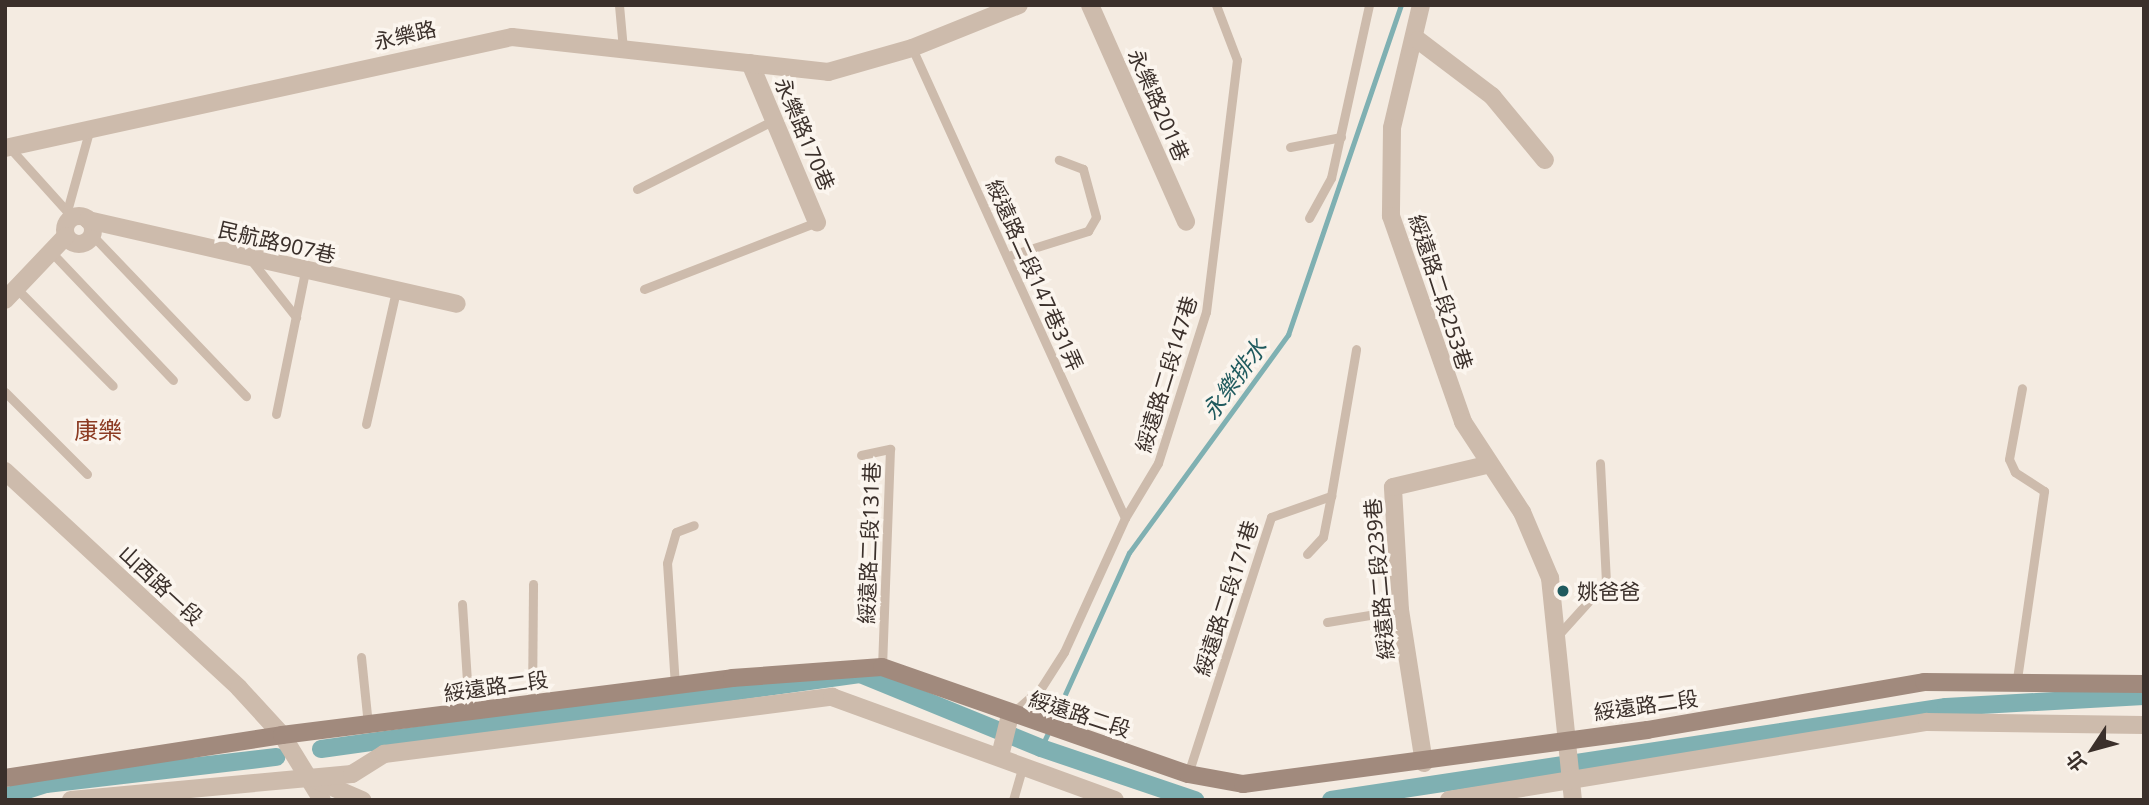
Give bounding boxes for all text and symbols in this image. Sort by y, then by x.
street label: 永樂路 [371,16,439,54]
street label: 永樂路201巷 [1123,45,1195,165]
street label: 永樂路170巷 [770,74,840,194]
street label: 綏遠路二段147巷31弄 [981,175,1089,375]
street label: 綏遠路二段253巷 [1404,211,1478,373]
street label: 民航路907巷 [216,216,338,268]
street label: 綏遠路二段147巷 [1130,293,1202,455]
water label: 永樂排水 [1196,334,1272,424]
district label: 康樂 [74,416,122,444]
street label: 綏遠路二段131巷 [854,462,884,624]
street label: 綏遠路二段239巷 [1359,497,1399,661]
street label: 綏遠路二段171巷 [1189,517,1263,679]
street label: 山西路一段 [114,540,208,630]
place label: 姚爸爸 [1577,578,1640,604]
marker: 姚爸爸 [1555,583,1571,599]
street label: 綏遠路二段 [442,666,550,706]
street label: 綏遠路二段 [1592,685,1700,725]
street label: 綏遠路二段 [1026,686,1134,742]
north arrow [2058,714,2128,784]
text: 北 [2060,746,2092,777]

